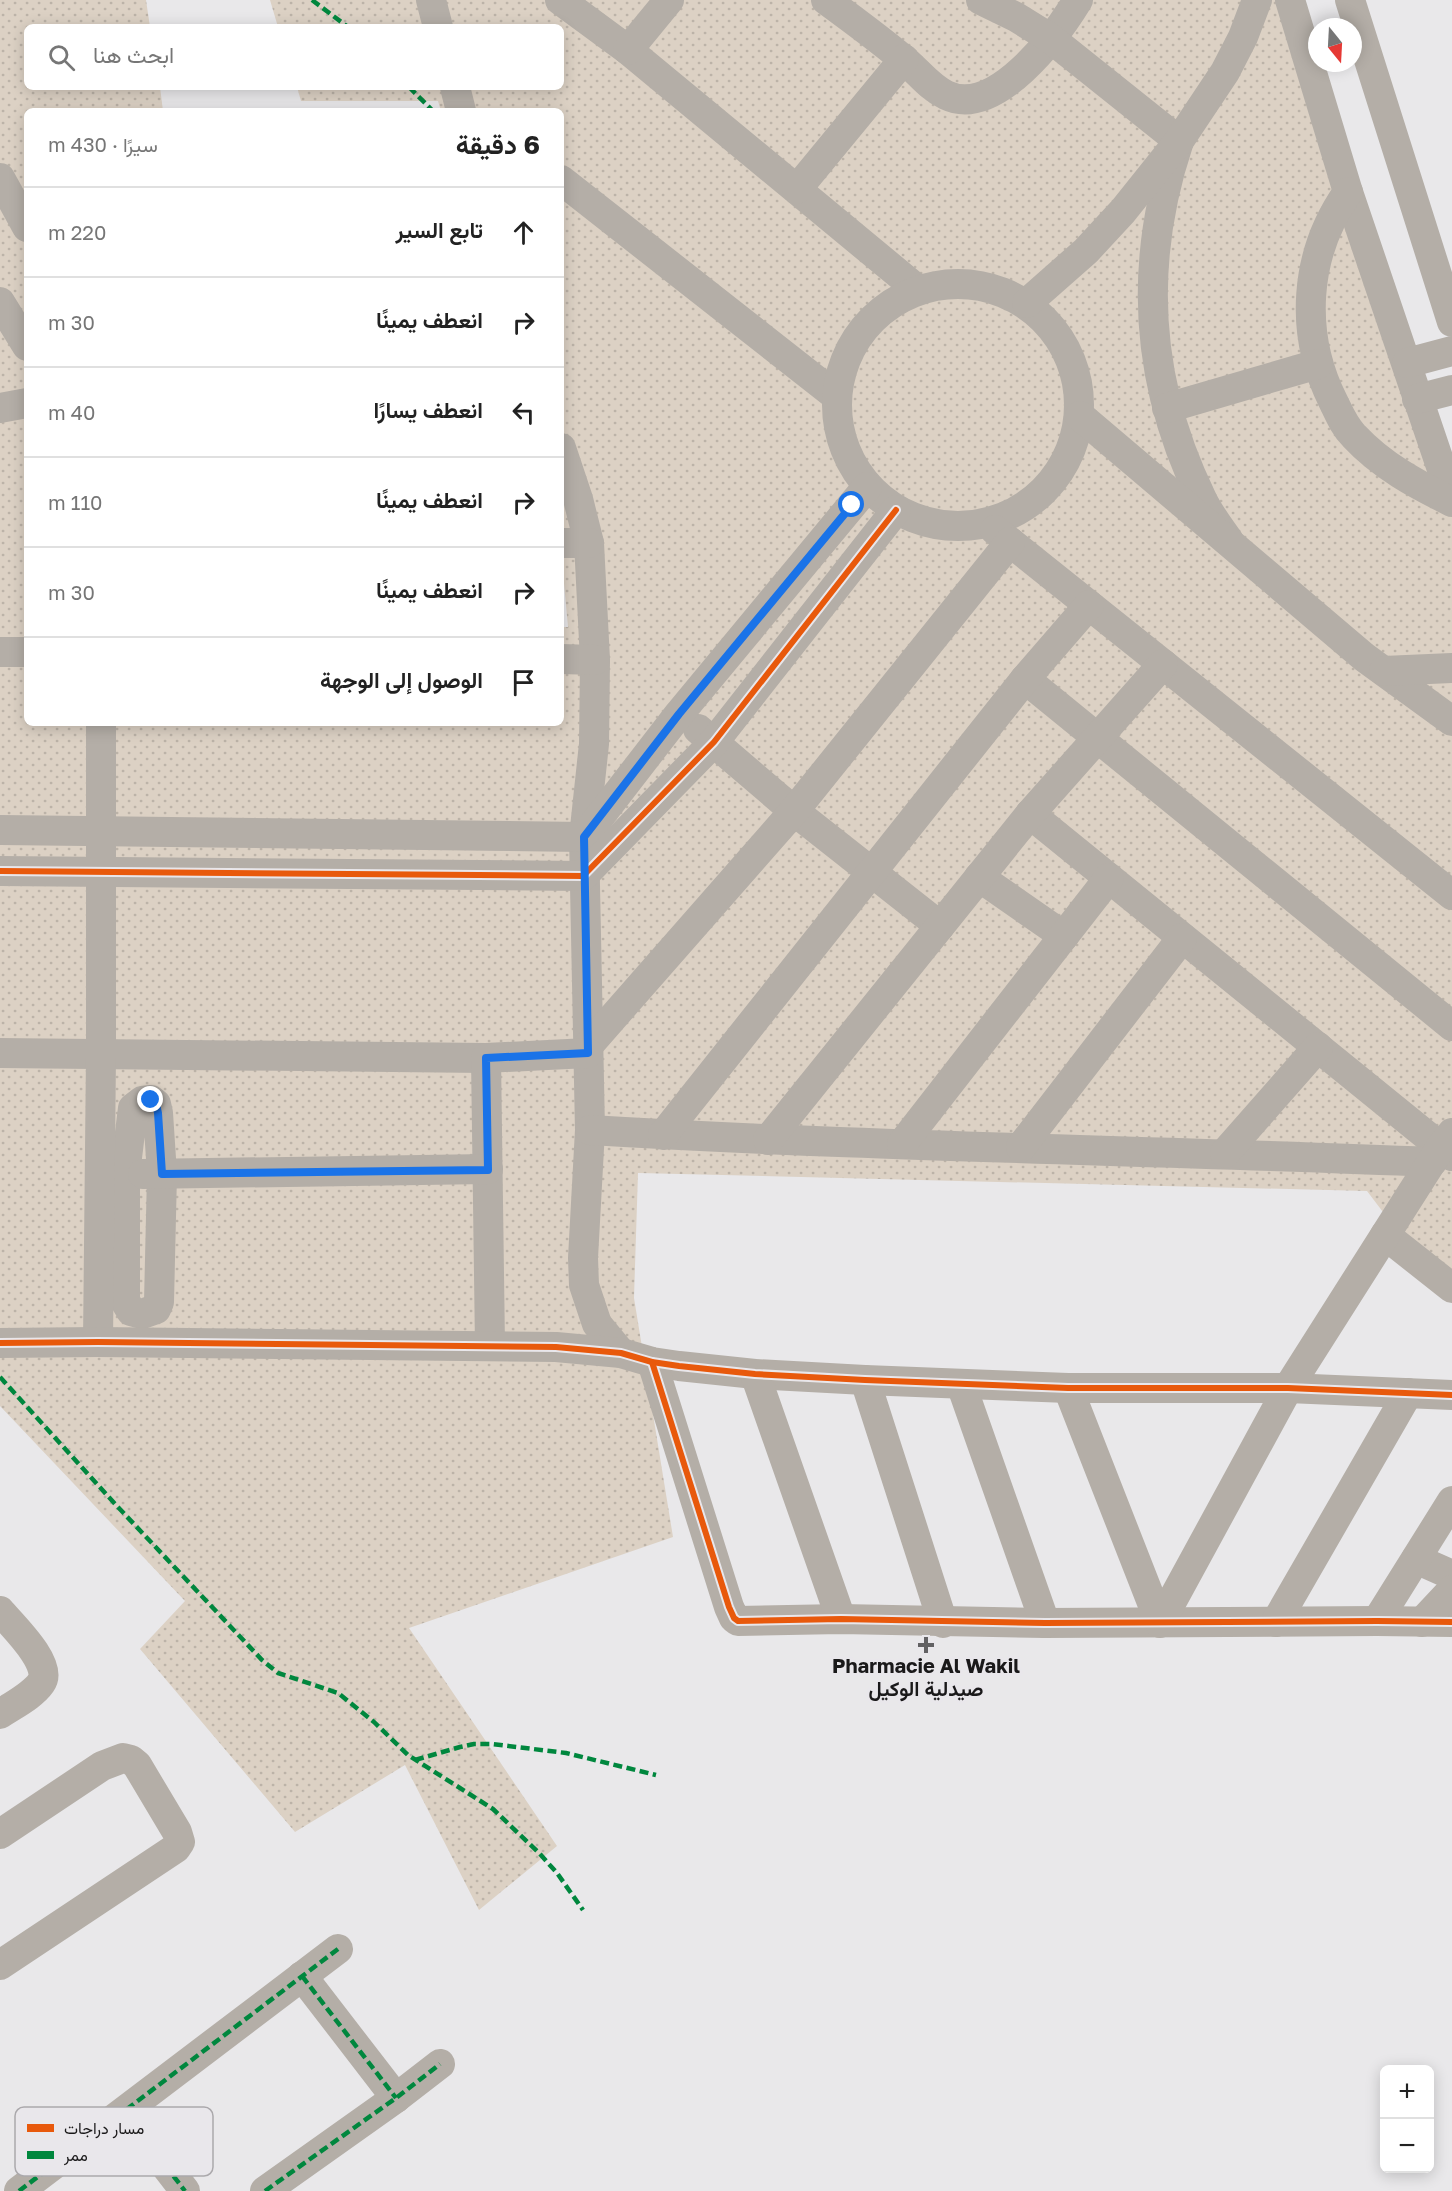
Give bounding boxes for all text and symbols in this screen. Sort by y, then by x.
north arrow [1308,18,1362,72]
search box [24,24,564,90]
icon: search [45,41,78,74]
text: ابحث هنا [93,41,174,68]
text: 6 دقيقة [456,129,540,160]
text: سيرًا · 430 m [48,132,158,156]
text: تابع السير [395,216,483,243]
icon: ahead [507,216,540,249]
text: 220 m [48,220,106,244]
text: انعطف يمينًا [376,306,483,333]
icon: right [507,306,540,339]
text: 30 m [48,310,95,334]
text: انعطف يسارًا [373,396,483,423]
icon: left [507,396,540,429]
text: 40 m [48,400,95,424]
text: انعطف يمينًا [376,486,483,513]
icon: right [507,486,540,519]
text: 110 m [48,490,103,514]
route start [838,491,864,517]
text: انعطف يمينًا [376,576,483,603]
icon: right [507,576,540,609]
text: 30 m [48,580,95,604]
text: الوصول إلى الوجهة [320,666,483,693]
icon: arrive [507,666,540,699]
route end [137,1086,163,1112]
marker: Pharmacie Al Wakil صيدلية الوكيل [919,1638,933,1652]
place label: Pharmacie Al Wakil صيدلية الوكيل [832,1653,1020,1702]
map controls [1380,2065,1434,2173]
button: + [1380,2065,1434,2119]
legend [15,2107,213,2176]
text: مسار دراجات [64,2118,144,2139]
button: − [1380,2119,1434,2173]
text: ممر [63,2145,88,2166]

